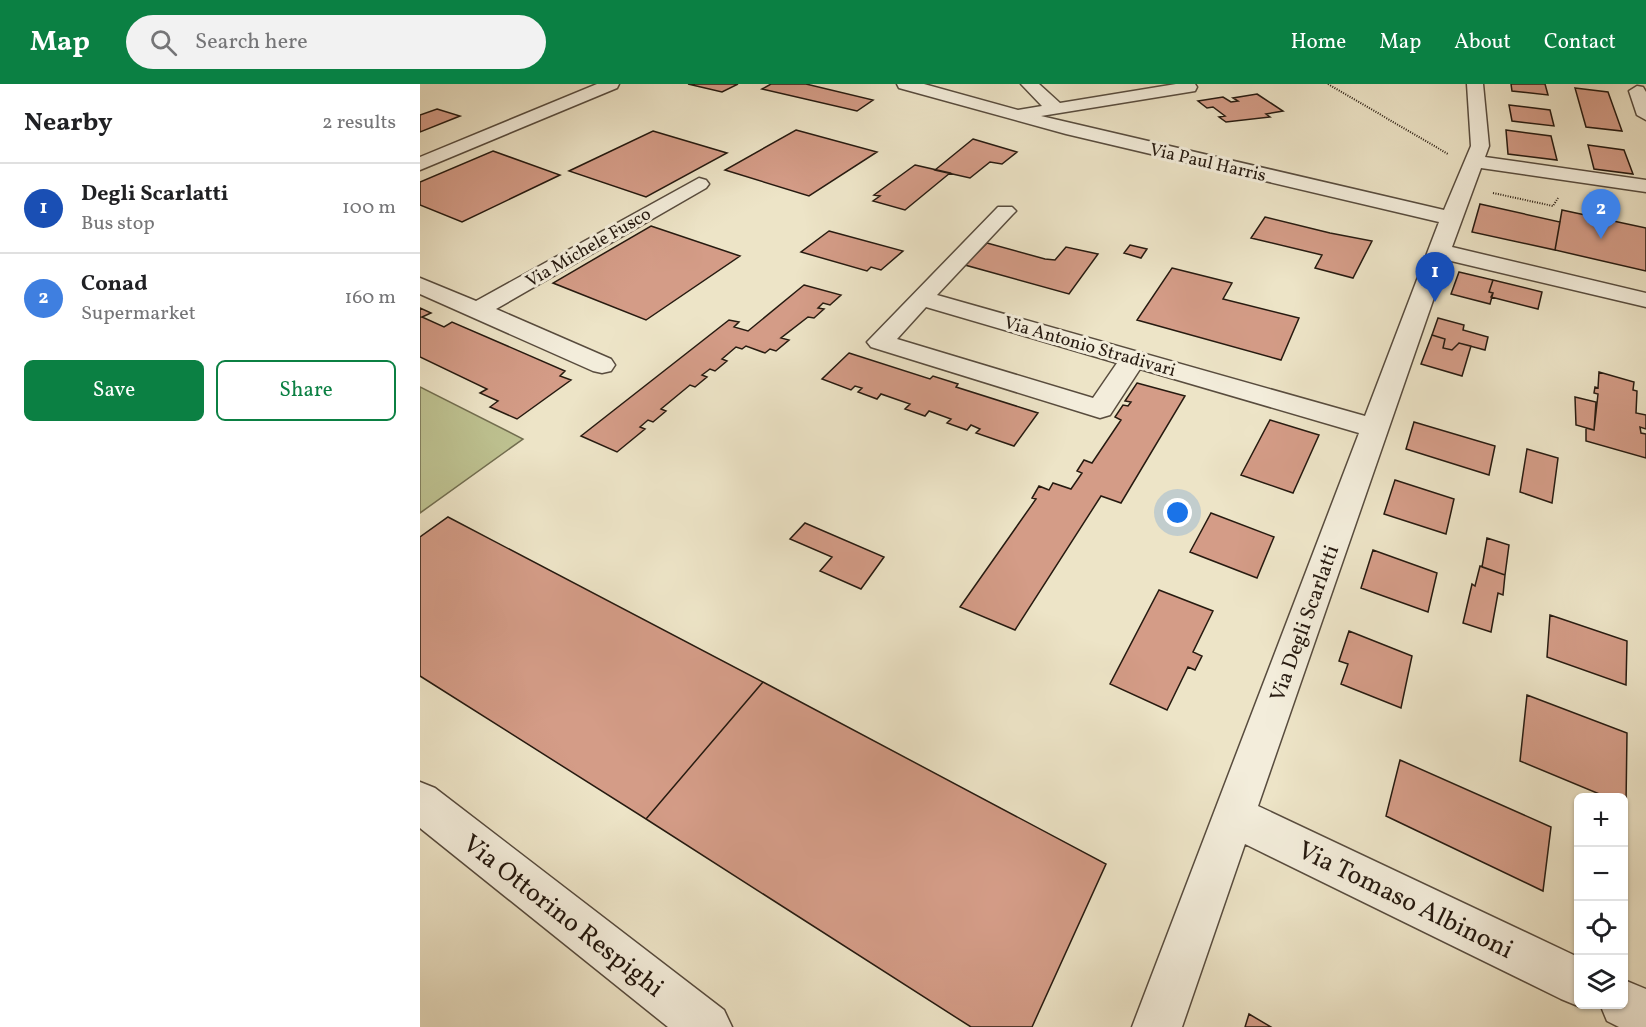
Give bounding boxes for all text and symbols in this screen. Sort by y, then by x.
search box [126,15,546,69]
text: Map [30,23,90,62]
icon: search [147,26,180,59]
text: Search here [195,27,308,58]
text: Home [1291,28,1346,57]
text: Map [1379,28,1421,57]
text: About [1454,28,1511,57]
text: Contact [1544,28,1616,57]
text: Nearby [24,105,113,141]
text: 2 results [322,109,396,137]
street label: Via Paul Harris [1147,138,1268,189]
text: Degli Scarlatti [81,179,229,210]
pin: 2 [1582,190,1620,239]
text: 1 [39,194,48,222]
text: 100 m [342,194,396,222]
street label: Via Michele Fusco [521,202,656,294]
text: Bus stop [81,210,155,238]
pin: 1 [1416,252,1454,302]
text: Conad [81,269,148,300]
text: 2 [38,284,49,312]
text: 160 m [344,284,396,312]
text: Supermarket [81,300,196,328]
street label: Via Antonio Stradivari [1001,311,1178,384]
button: Save [24,360,204,421]
button: Share [216,360,396,421]
your location [1163,498,1192,527]
street label: Via Degli Scarlatti [1264,541,1347,706]
map controls [1574,793,1628,1009]
button: + [1574,793,1628,847]
street label: Via Ottorino Respighi [455,827,671,1007]
street label: Via Tomaso Albinoni [1291,833,1519,969]
button: − [1574,847,1628,901]
button: locate [1574,901,1628,955]
button: layers [1574,955,1628,1009]

